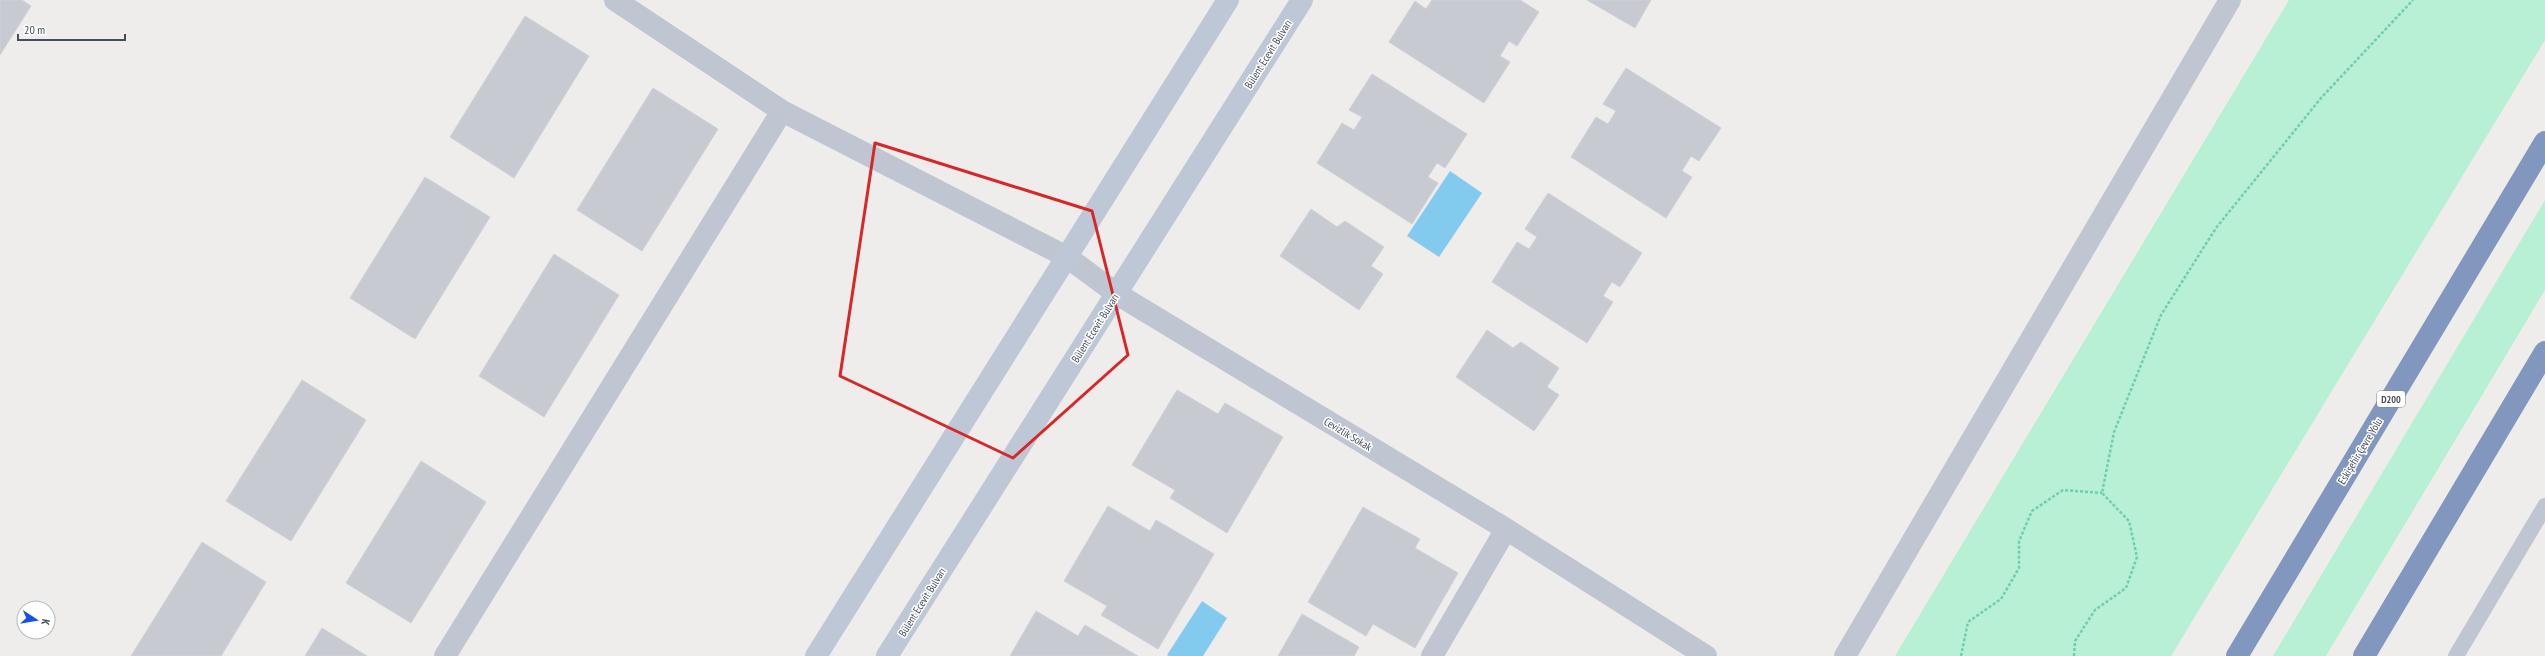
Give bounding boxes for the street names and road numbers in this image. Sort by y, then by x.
street label: Bülent Ecevit Bulvarı [1241,17,1295,91]
street label: Bülent Ecevit Bulvarı [1068,291,1122,365]
road number: D200 [2377,391,2405,407]
street label: Cevizlik Sokak [1322,414,1375,454]
street label: Eskişehir Çevre Yolu [2335,415,2385,487]
street label: Bülent Ecevit Bulvarı [895,565,949,639]

